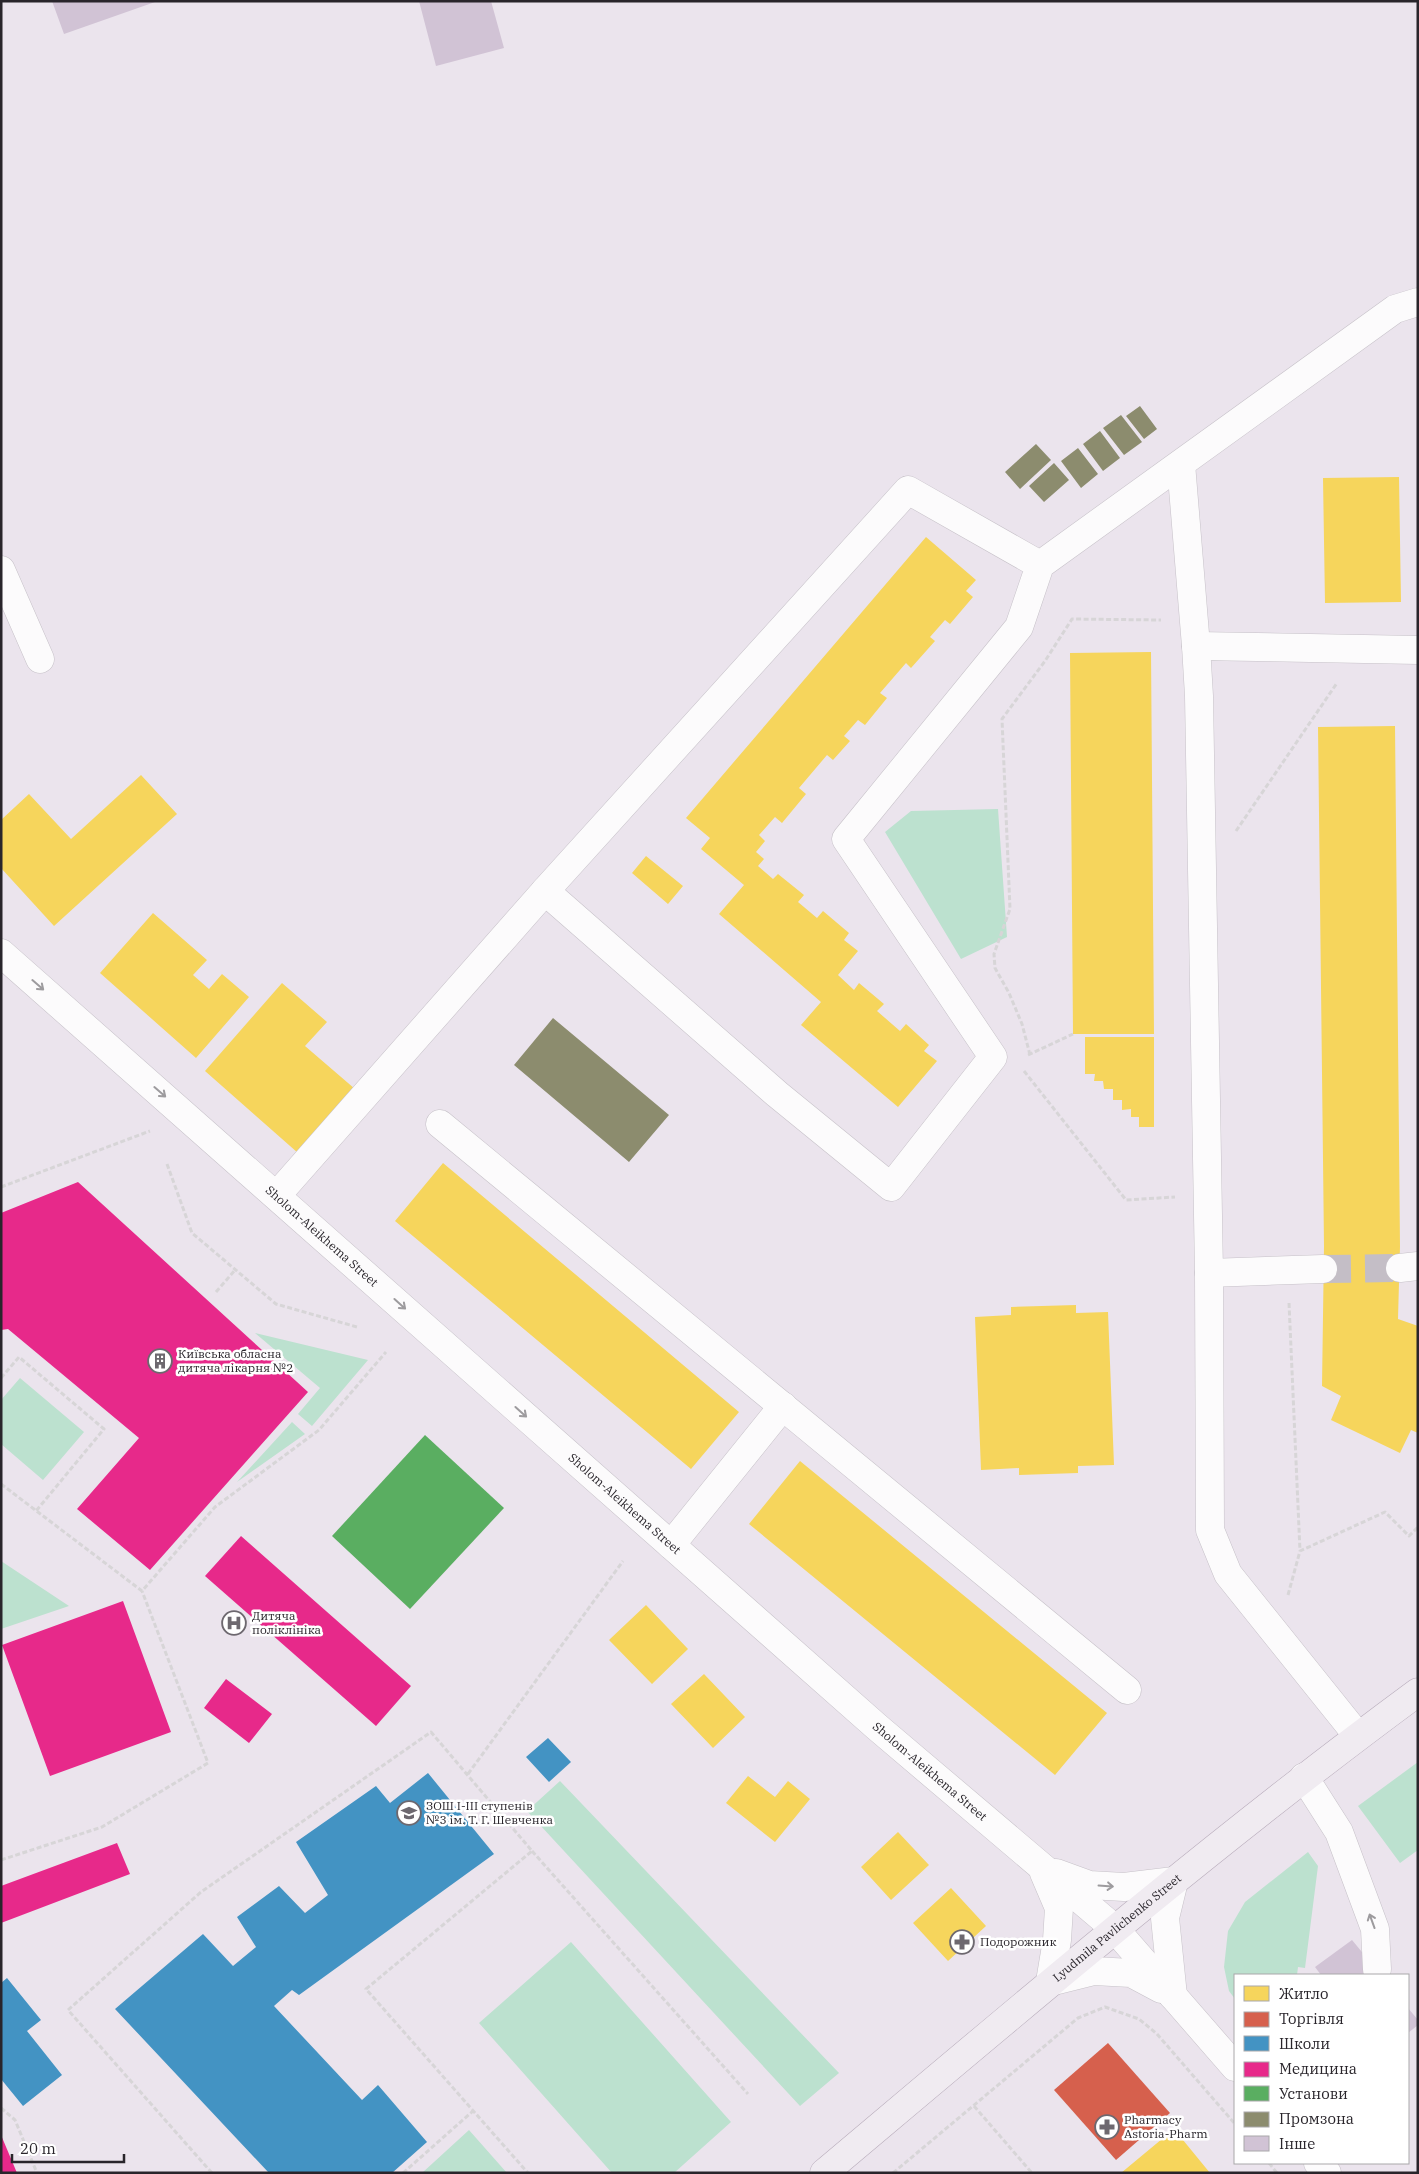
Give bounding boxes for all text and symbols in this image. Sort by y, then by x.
one-way arrow [31,979,44,991]
one-way arrow [154,1087,167,1098]
street label: Sholom-Aleikhema Street [263,1182,381,1290]
one-way arrow [393,1299,406,1310]
place label: Київська обласна дитяча лікарня №2 [178,1346,294,1375]
building icon: Київська обласна дитяча лікарня №2 [147,1348,173,1374]
one-way arrow [515,1406,528,1418]
street label: Sholom-Aleikhema Street [566,1450,684,1557]
place label: Дитяча поліклініка [252,1608,322,1637]
hospital icon: Дитяча поліклініка [221,1610,247,1636]
street label: Sholom-Aleikhema Street [870,1719,990,1824]
place label: ЗОШ І-ІІІ ступенів №3 ім. Т. Г. Шевченка [426,1798,554,1827]
school or university icon: ЗОШ І-ІІІ ступенів №3 ім. Т. Г. Шевченка [396,1800,422,1826]
street label: Lyudmila Pavlichenko Street [1050,1871,1184,1985]
one-way arrow [1098,1881,1114,1891]
one-way arrow [1367,1914,1376,1929]
pharmacy icon: Подорожник [949,1929,975,1955]
place label: Подорожник [980,1934,1056,1949]
legend [1234,1974,1409,2164]
text: Житло [1279,1984,1329,2003]
text: Торгівля [1279,2009,1344,2028]
text: Школи [1279,2034,1330,2053]
text: Медицина [1279,2059,1357,2078]
text: Установи [1279,2084,1348,2103]
text: Промзона [1279,2109,1354,2128]
place label: Pharmacy Astoria-Pharm [1124,2112,1208,2141]
pharmacy icon: Pharmacy Astoria-Pharm [1094,2114,1120,2140]
scale bar [12,2132,125,2164]
text: Інше [1279,2134,1315,2153]
text: 20 m [20,2139,56,2158]

